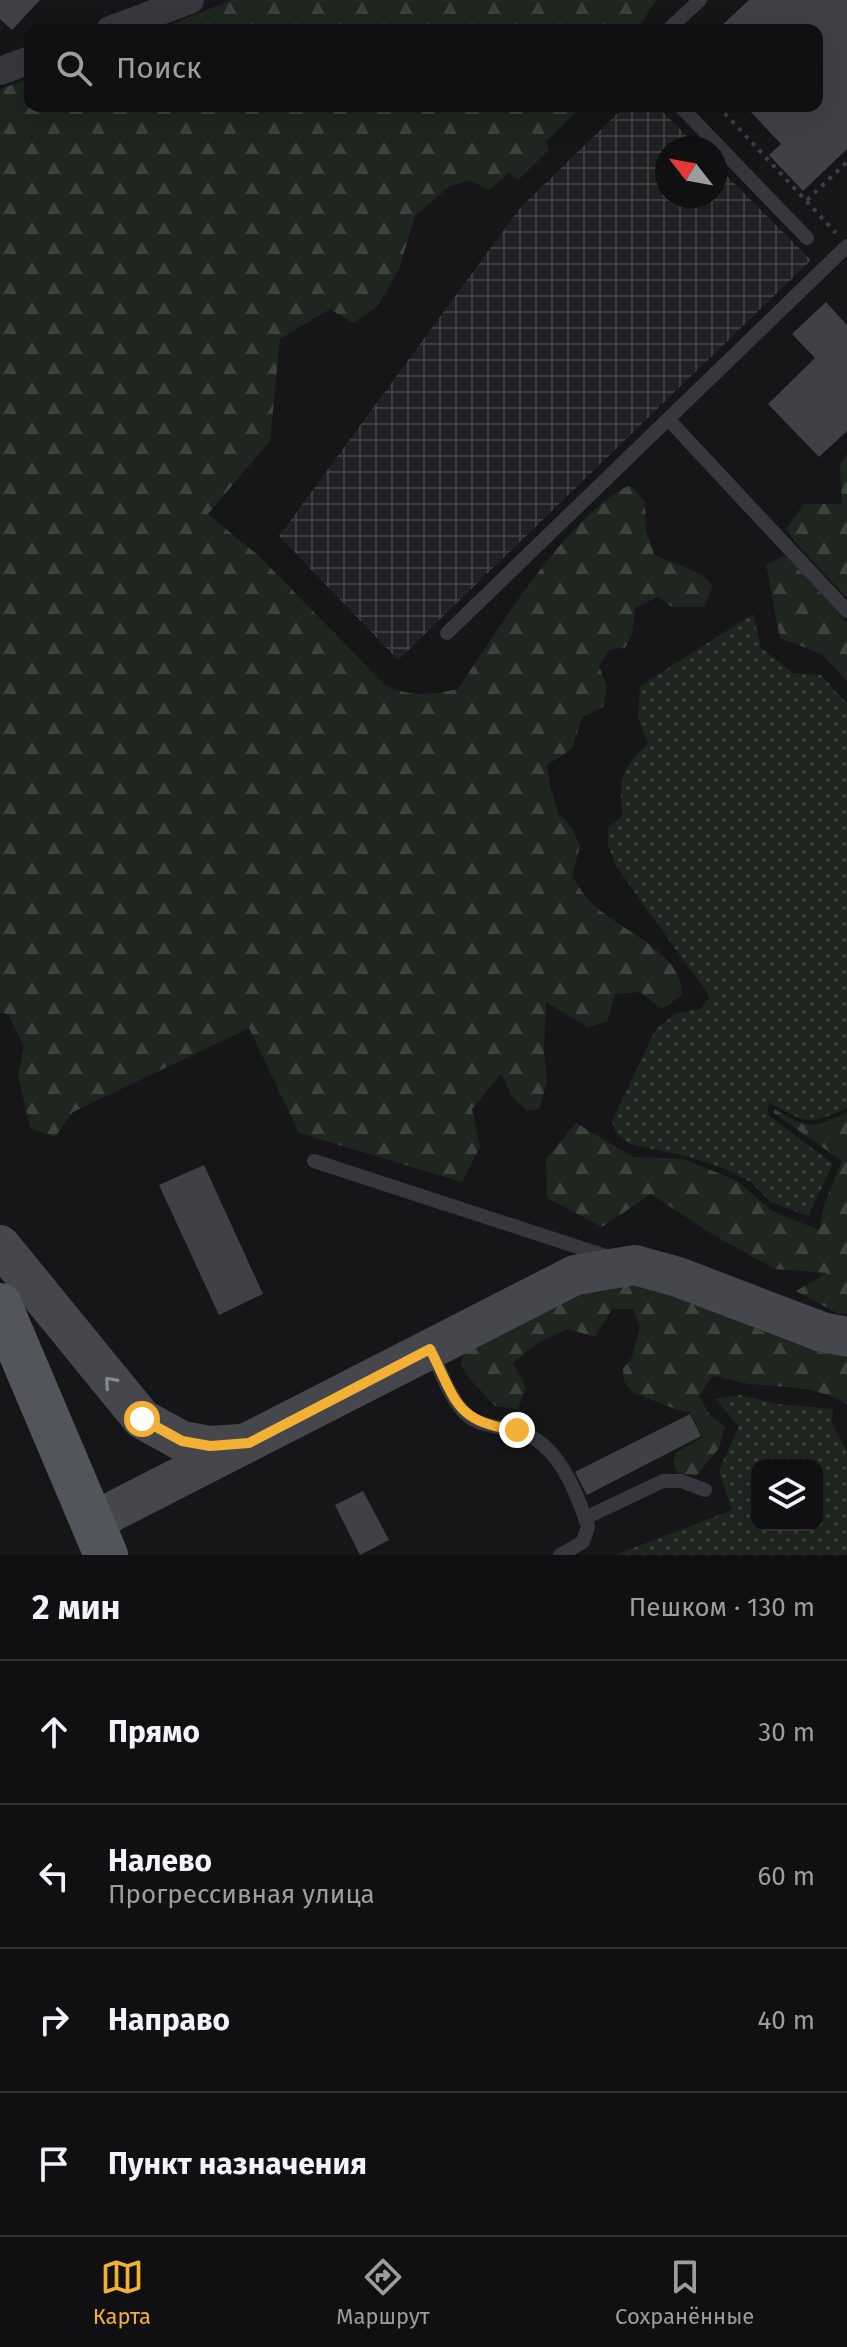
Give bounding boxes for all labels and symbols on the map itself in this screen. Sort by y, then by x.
north arrow [655,136,727,208]
one-way arrow [105,1377,120,1392]
route start [124,1401,160,1437]
route end [499,1412,535,1448]

